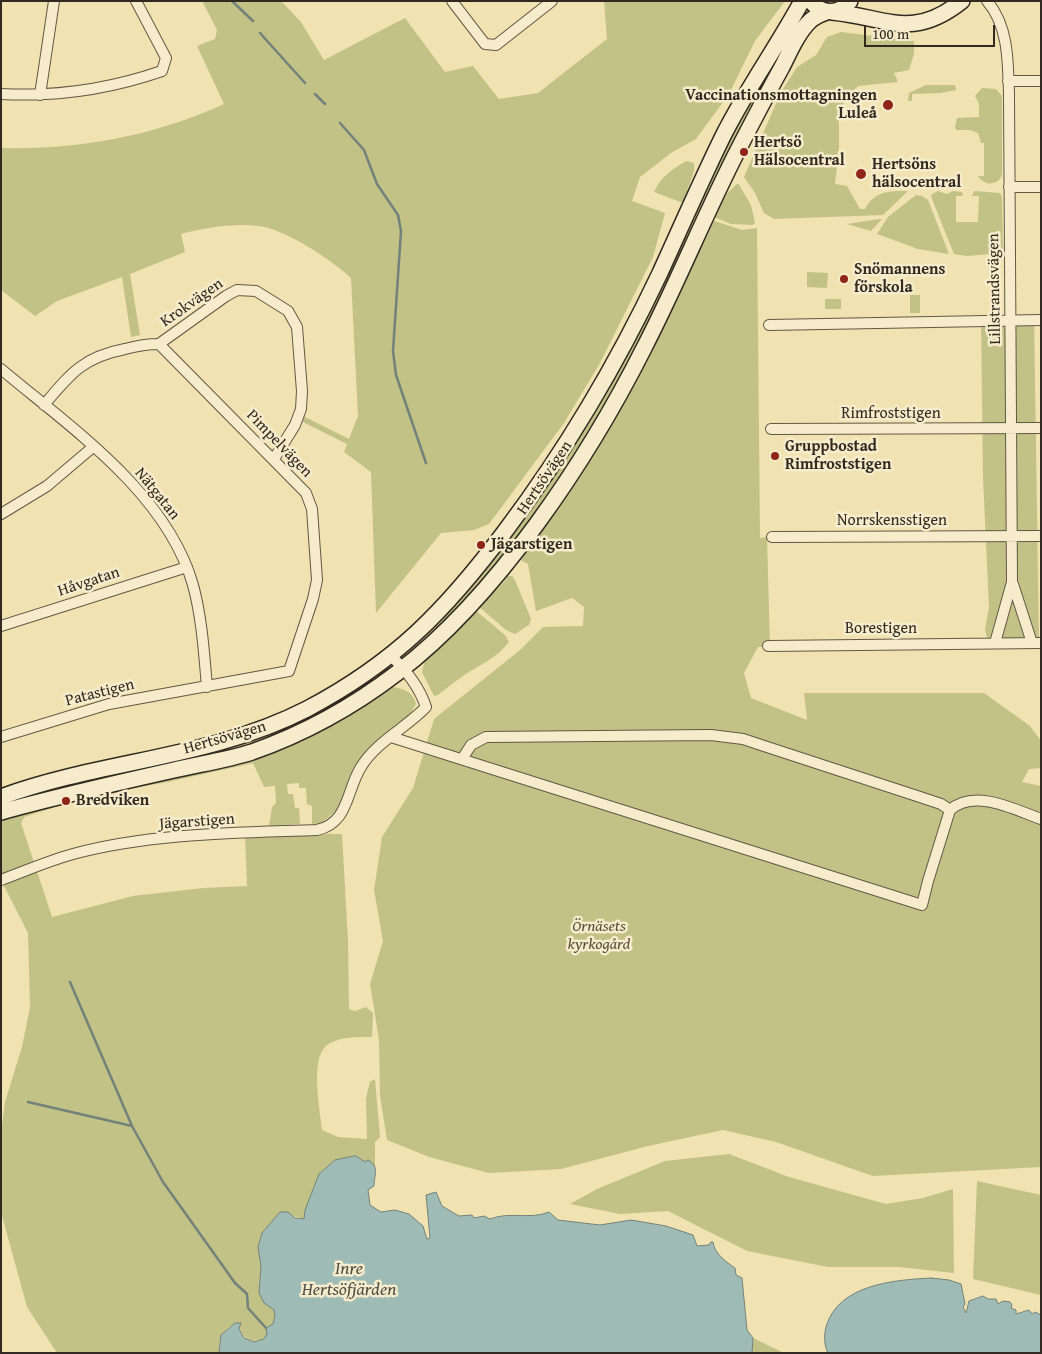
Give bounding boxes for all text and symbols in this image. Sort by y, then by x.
scale bar [867,15,998,47]
text: 100 m [872,23,909,44]
place label: Vaccinationsmottagningen Luleå [685,86,877,124]
marker: Vaccinationsmottagningen Luleå [881,98,895,112]
place label: Hertsö Hälsocentral [754,133,845,171]
marker: Hertsö Hälsocentral [738,146,750,158]
place label: Hertsöns hälsocentral [872,155,961,193]
marker: Hertsöns hälsocentral [854,167,868,181]
street label: Lillstrandsvägen [984,233,1006,345]
place label: Snömannens förskola [854,260,945,298]
marker: Snömannens förskola [838,273,850,285]
street label: Krokvägen [157,274,227,332]
street label: Rimfroststigen [841,404,941,424]
street label: Pimpelvägen [242,406,316,482]
street label: Hertsövägen [513,437,577,519]
place label: Gruppbostad Rimfroststigen [785,437,891,475]
marker: Gruppbostad Rimfroststigen [769,450,781,462]
street label: Nätgatan [130,464,184,524]
street label: Norrskensstigen [837,511,947,531]
place label: Jägarstigen [491,535,572,555]
marker: Jägarstigen [475,539,487,551]
street label: Håvgatan [56,563,122,601]
street label: Borestigen [845,619,917,639]
street label: Patastigen [64,675,136,711]
street label: Hertsövägen [182,717,268,759]
place label: Bredviken [76,791,149,811]
marker: Bredviken [60,795,72,807]
street label: Jägarstigen [159,810,235,834]
park label: Örnäsets kyrkogård [568,917,630,955]
water label: Inre Hertsöfjärden [302,1258,396,1300]

